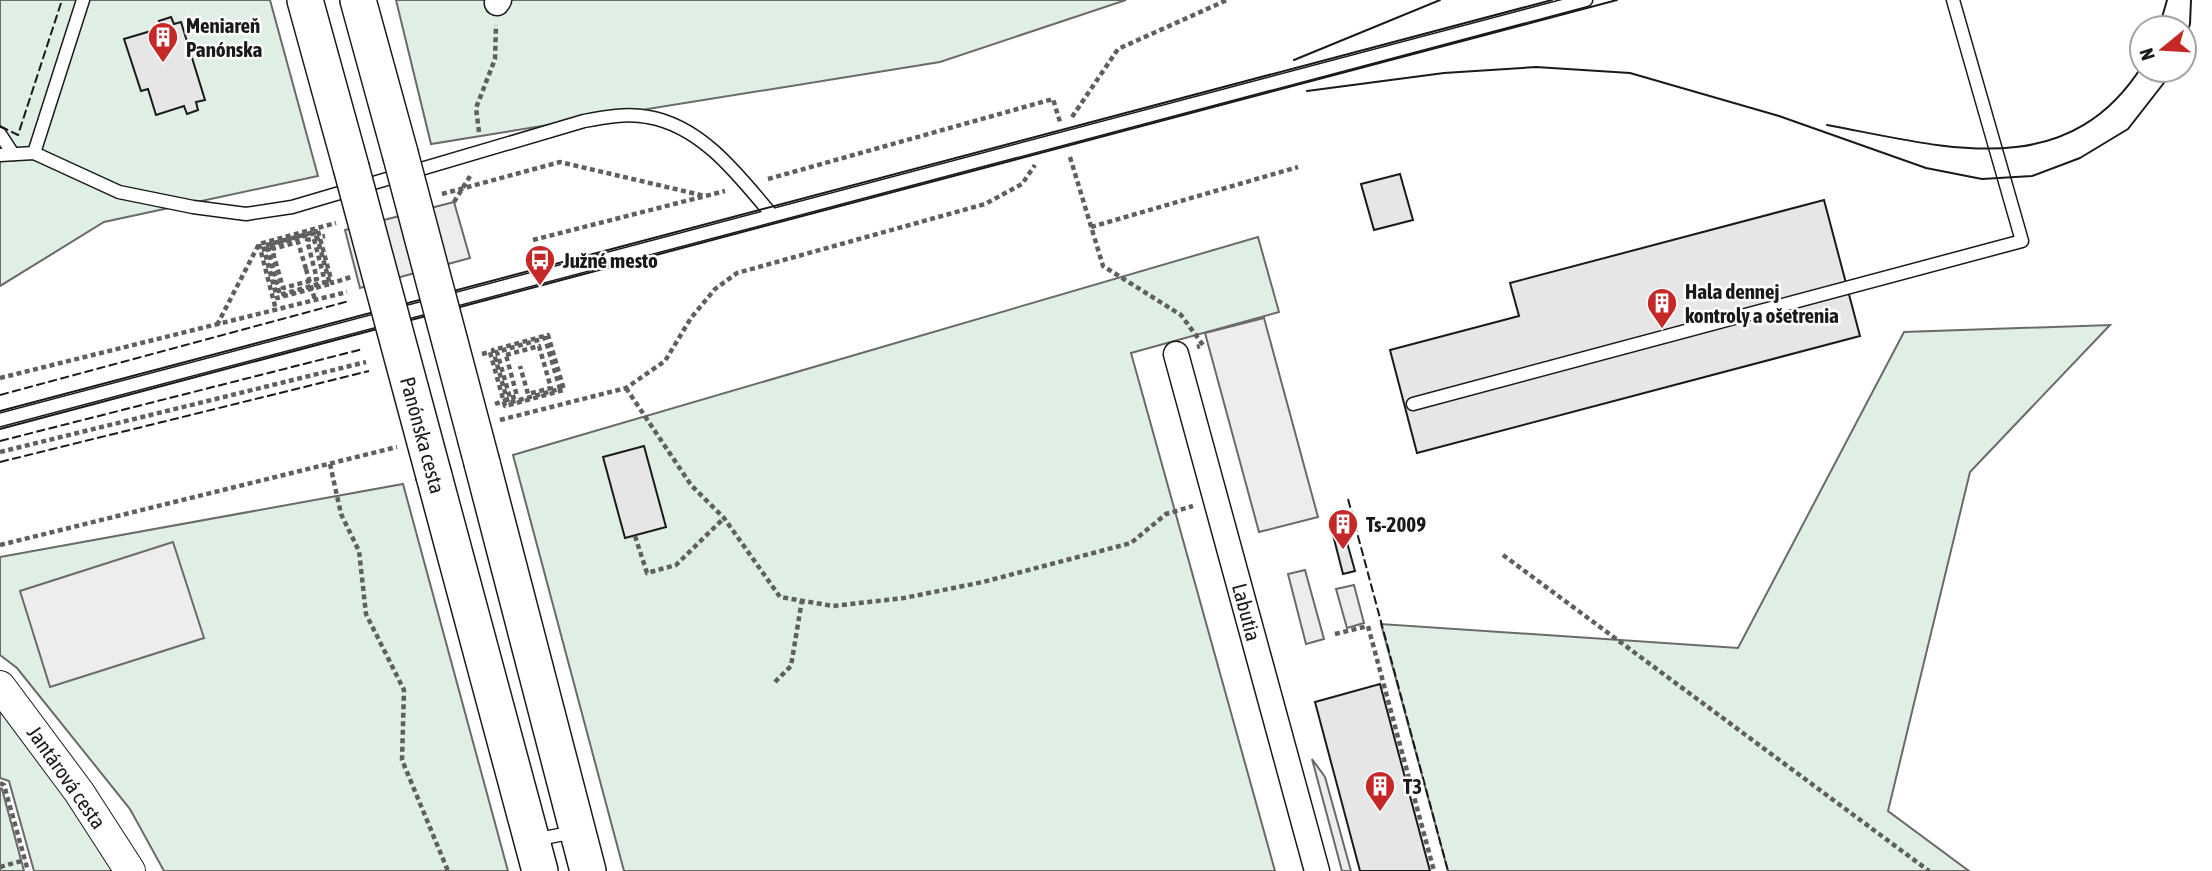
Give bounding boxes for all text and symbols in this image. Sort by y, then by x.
place label: Meniareň Panónska [186,13,263,61]
north arrow [2128,14,2198,84]
building icon: Meniareň Panónska [146,20,180,64]
text: N [2135,46,2159,63]
bus stop icon: Južné mesto [523,243,557,287]
place label: Južné mesto [562,248,658,272]
place label: Hala dennej kontroly a ošetrenia [1685,279,1839,327]
building icon: Hala dennej kontroly a ošetrenia [1645,286,1679,330]
street label: Panónska cesta [396,374,450,496]
building icon: Ts-2009 [1326,507,1360,551]
place label: Ts-2009 [1366,512,1426,536]
street label: Labutia [1228,581,1266,643]
street label: Jantárová cesta [23,721,111,833]
building icon: T3 [1363,769,1397,813]
place label: T3 [1403,774,1422,798]

